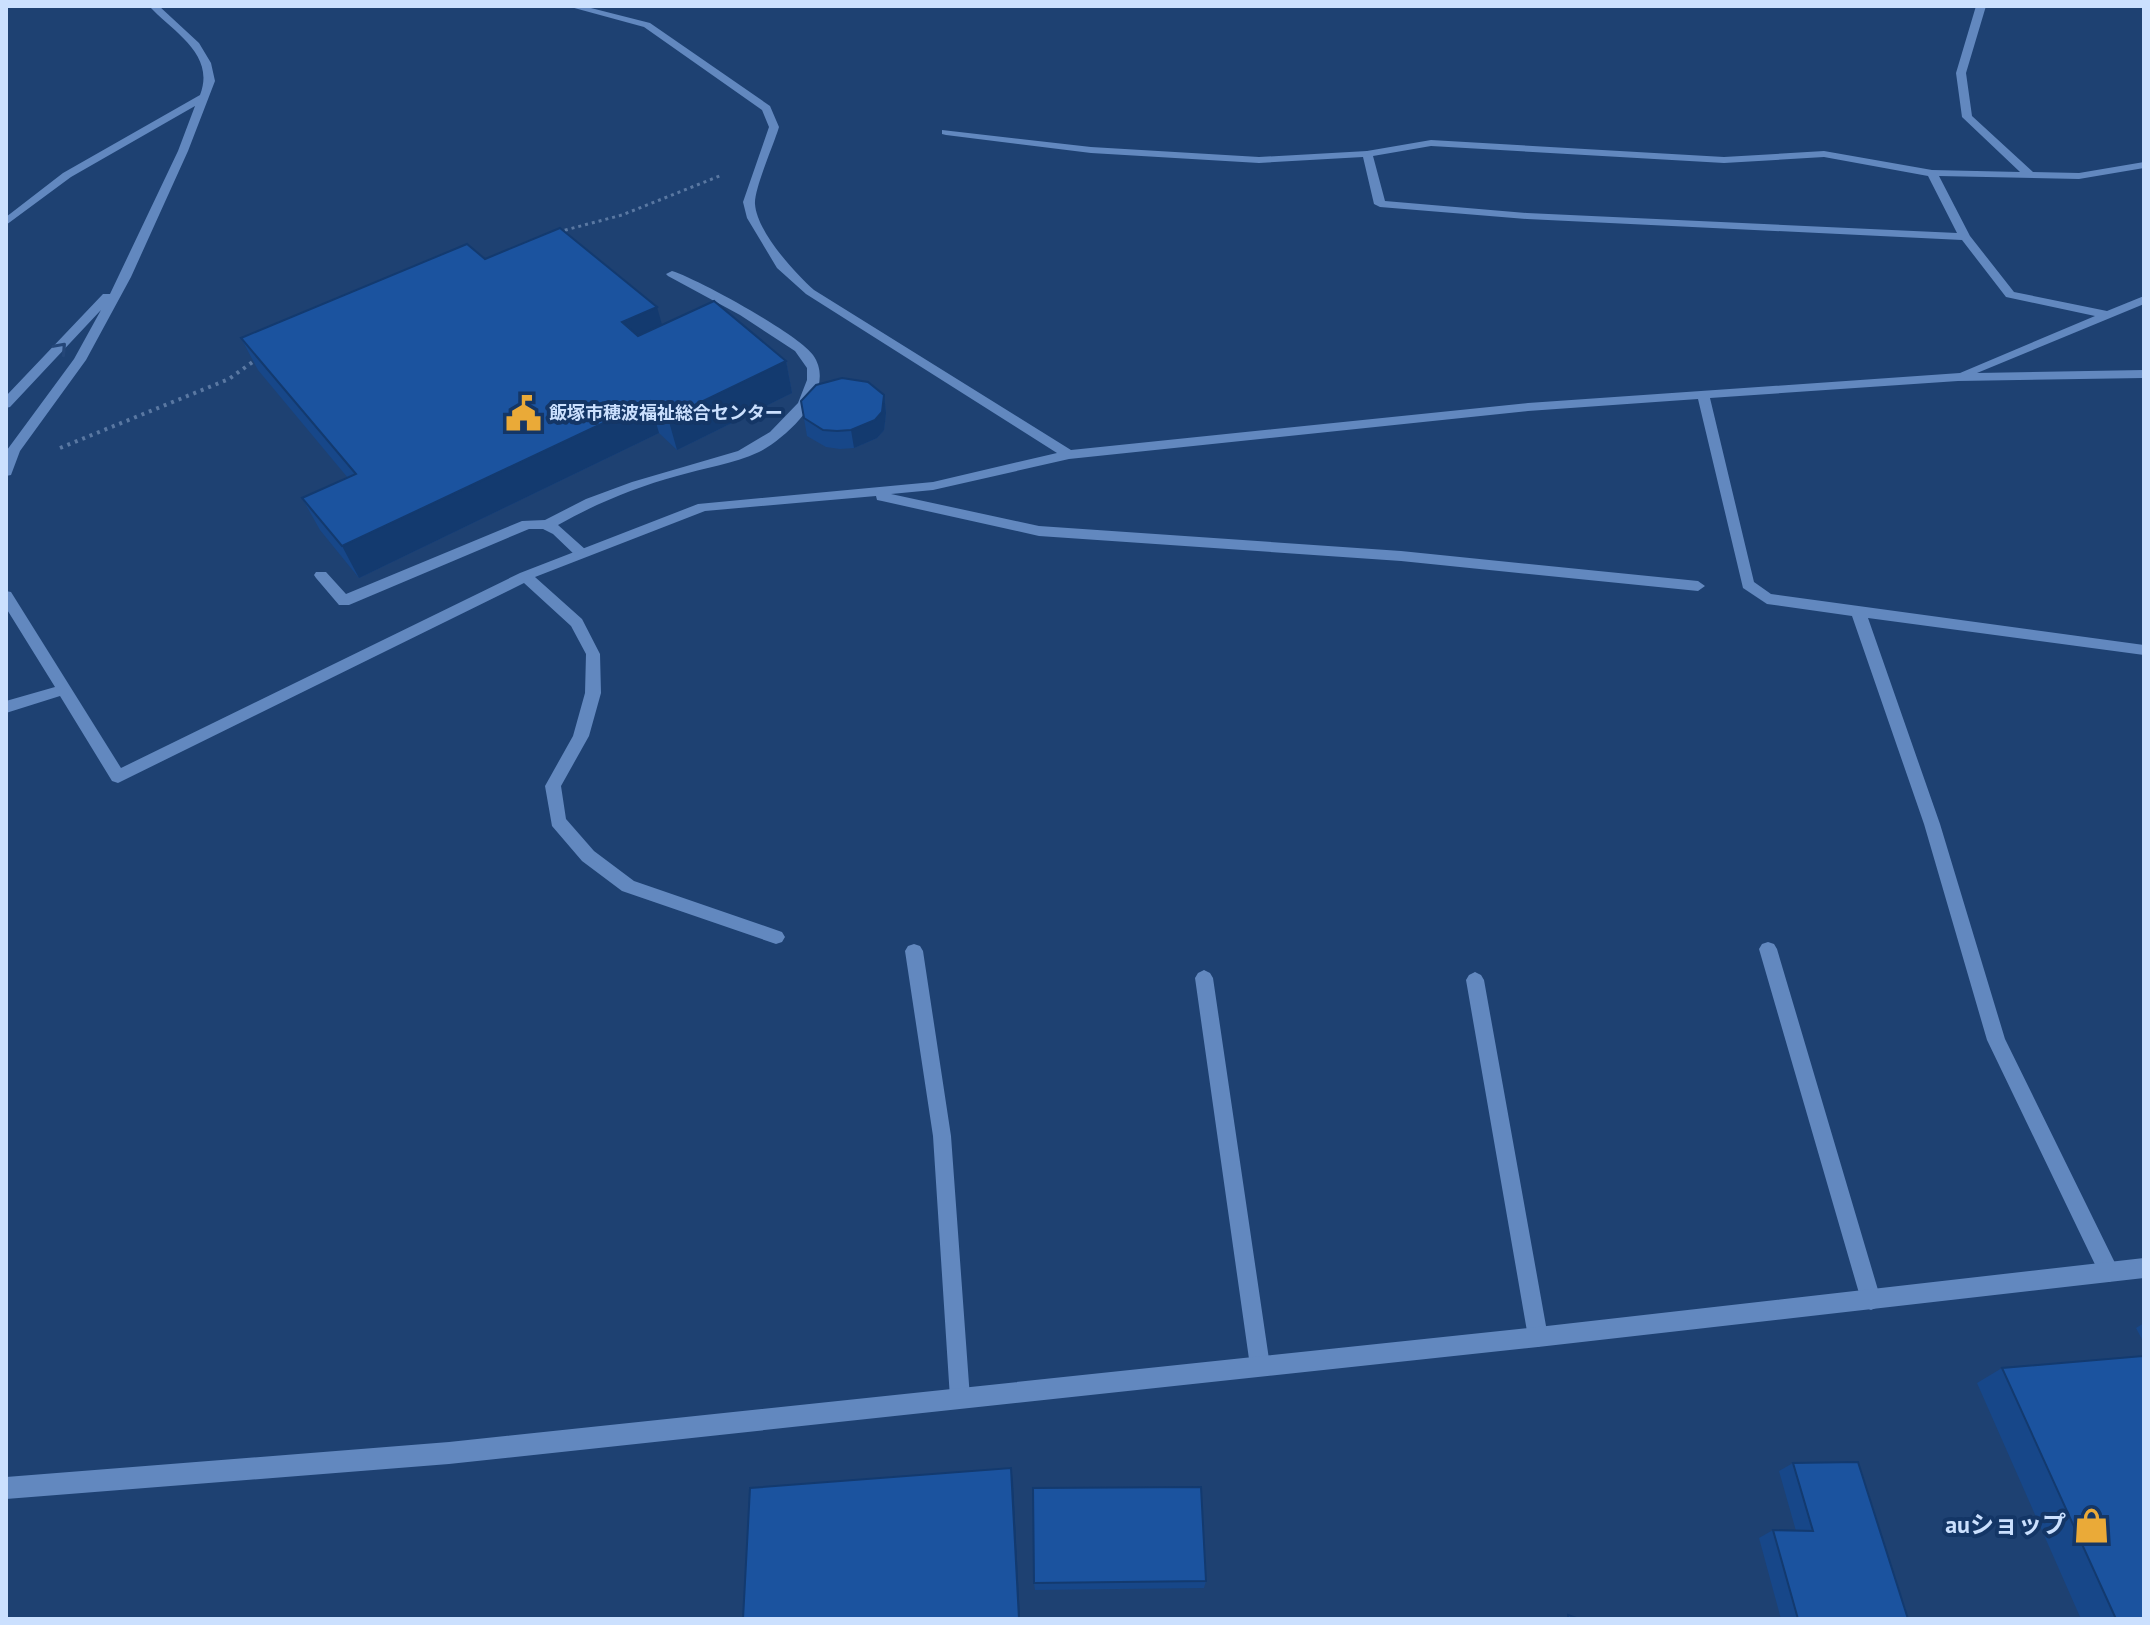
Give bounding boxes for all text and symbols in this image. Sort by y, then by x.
one-way arrow [51,343,65,358]
public building icon: 飯塚市穂波福祉総合センター [504,394,542,432]
place label: 飯塚市穂波福祉総合センター [549,401,783,424]
shop icon: auショップ [2073,1506,2111,1544]
place label: auショップ [1945,1509,2066,1540]

